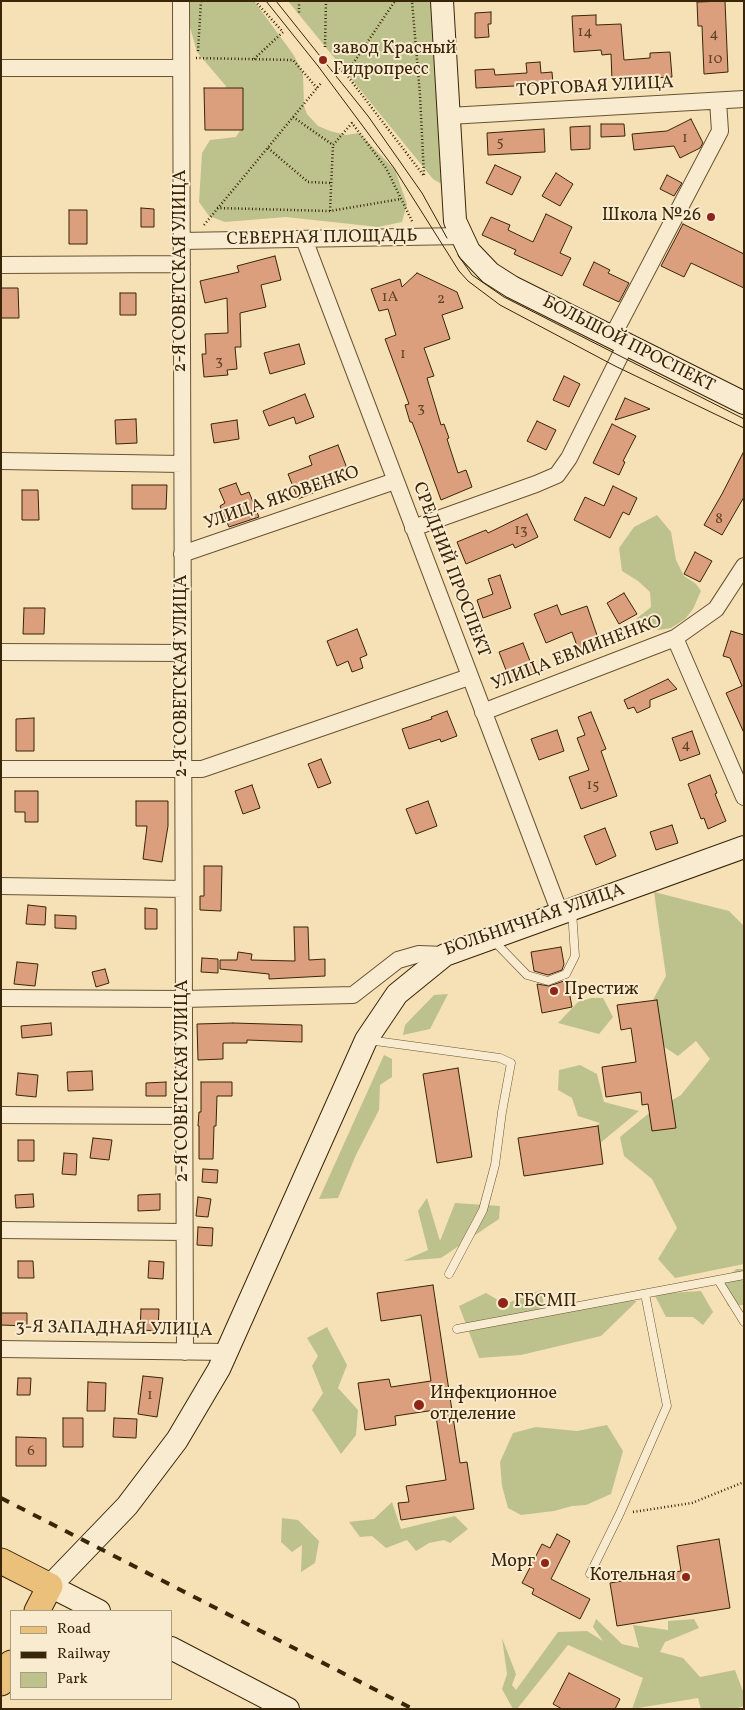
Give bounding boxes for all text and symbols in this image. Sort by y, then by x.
house number: 14 [578,24,592,42]
house number: 4 [710,26,718,44]
place label: завод Красный Гидропресс [333,39,456,82]
house number: 10 [708,51,722,69]
marker: завод Красный Гидропресс [317,54,329,66]
street label: ТОРГОВАЯ УЛИЦА [516,73,674,103]
house number: 1 [682,130,688,148]
house number: 5 [496,134,504,152]
street label: 2-Я СОВЕТСКАЯ УЛИЦА [171,169,193,373]
place label: Школа №26 [602,206,701,228]
marker: Школа №26 [705,211,717,223]
street label: СЕВЕРНАЯ ПЛОЩАДЬ [226,227,418,251]
house number: 1А [382,289,398,307]
house number: 2 [437,291,445,309]
street label: БОЛЬШОЙ ПРОСПЕКТ [538,292,718,398]
house number: 1 [400,346,406,364]
house number: 3 [215,353,223,371]
house number: 3 [417,400,425,418]
street label: УЛИЦА ЯКОВЕНКО [202,462,362,536]
street label: СРЕДНИЙ ПРОСПЕКТ [407,479,493,661]
house number: 8 [715,511,723,529]
house number: 13 [514,522,528,540]
street label: 2-Я СОВЕТСКАЯ УЛИЦА [172,574,194,778]
street label: УЛИЦА ЕВМИНЕНКО [489,612,665,696]
house number: 4 [682,737,690,755]
house number: 15 [586,777,600,795]
street label: БОЛЬНИЧНАЯ УЛИЦА [442,880,628,962]
street label: 2-Я СОВЕТСКАЯ УЛИЦА [173,979,195,1183]
place label: Престиж [564,980,639,1002]
marker: Престиж [548,985,560,997]
place label: ГБСМП [514,1292,577,1314]
marker: ГБСМП [496,1296,510,1310]
street label: 3-Я ЗАПАДНАЯ УЛИЦА [15,1317,213,1343]
place label: Инфекционное отделение [430,1384,557,1426]
house number: 1 [147,1387,153,1405]
marker: Инфекционное отделение [412,1398,426,1412]
house number: 6 [27,1443,35,1461]
place label: Морг [491,1552,535,1574]
marker: Морг [539,1557,551,1569]
place label: Котельная [590,1566,676,1588]
marker: Котельная [680,1571,692,1583]
legend [10,1610,172,1700]
text: Road [57,1619,91,1640]
text: Railway [57,1644,110,1665]
text: Park [57,1669,88,1690]

